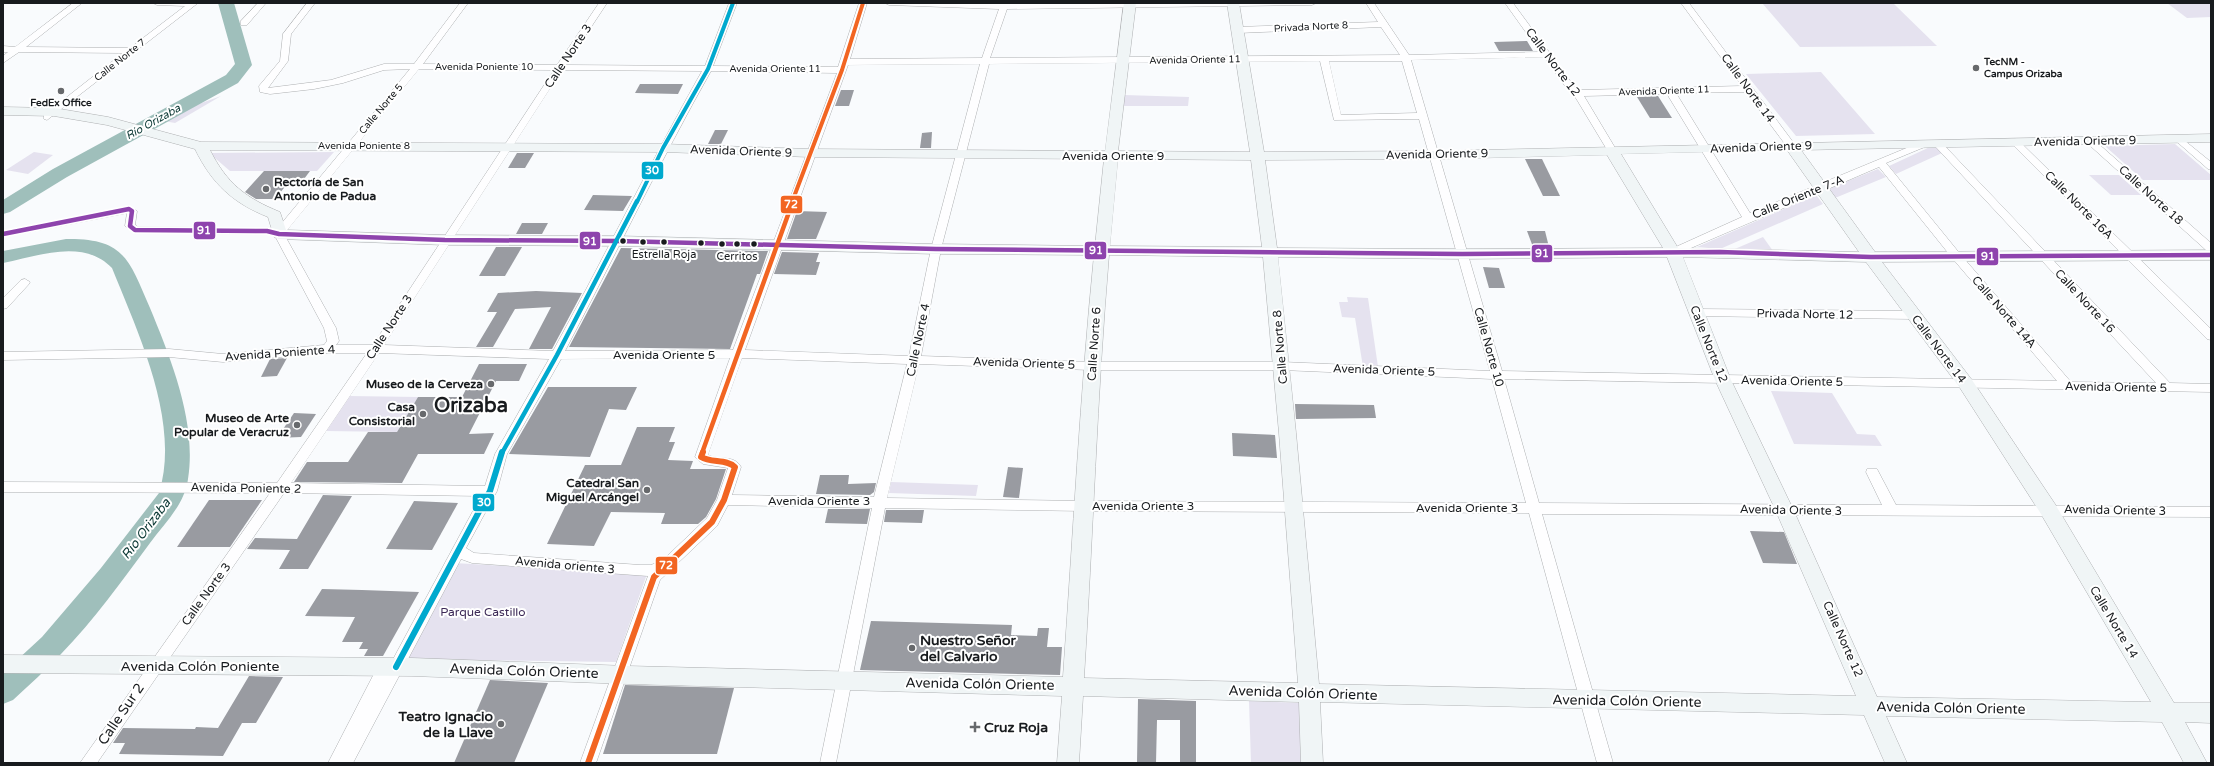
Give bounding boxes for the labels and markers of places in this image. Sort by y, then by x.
place label: TecNM - Campus Orizaba [1983,56,2063,80]
marker: TecNM - Campus Orizaba [1971,63,1981,73]
marker: FedEx Office [56,86,66,96]
place label: FedEx Office [30,97,92,109]
place label: Rectoría de San Antonio de Padua [274,175,376,203]
marker: Rectoría de San Antonio de Padua [261,184,271,194]
unlabelled marker [618,236,628,246]
unlabelled marker [638,237,648,247]
marker: Estrella Roja [659,237,669,247]
unlabelled marker [696,238,706,248]
unlabelled marker [717,239,727,249]
marker: Cerritos [732,239,742,249]
unlabelled marker [749,239,759,249]
place label: Estrella Roja [632,248,696,261]
place label: Cerritos [717,250,757,263]
place label: Museo de la Cerveza [366,377,483,391]
marker: Museo de la Cerveza [486,379,496,389]
place label: Casa Consistorial [349,400,415,428]
marker: Casa Consistorial [418,409,428,419]
place label: Museo de Arte Popular de Veracruz [174,411,289,440]
marker: Museo de Arte Popular de Veracruz [292,420,302,430]
place label: Catedral San Miguel Arcángel [546,476,639,505]
marker: Catedral San Miguel Arcángel [642,485,652,495]
place label: Nuestro Señor del Calvario [920,632,1016,665]
marker: Nuestro Señor del Calvario [907,643,917,653]
place label: Teatro Ignacio de la Llave [398,708,493,741]
marker: Teatro Ignacio de la Llave [496,719,506,729]
place label: Cruz Roja [984,719,1048,736]
marker: Cruz Roja [969,721,981,733]

